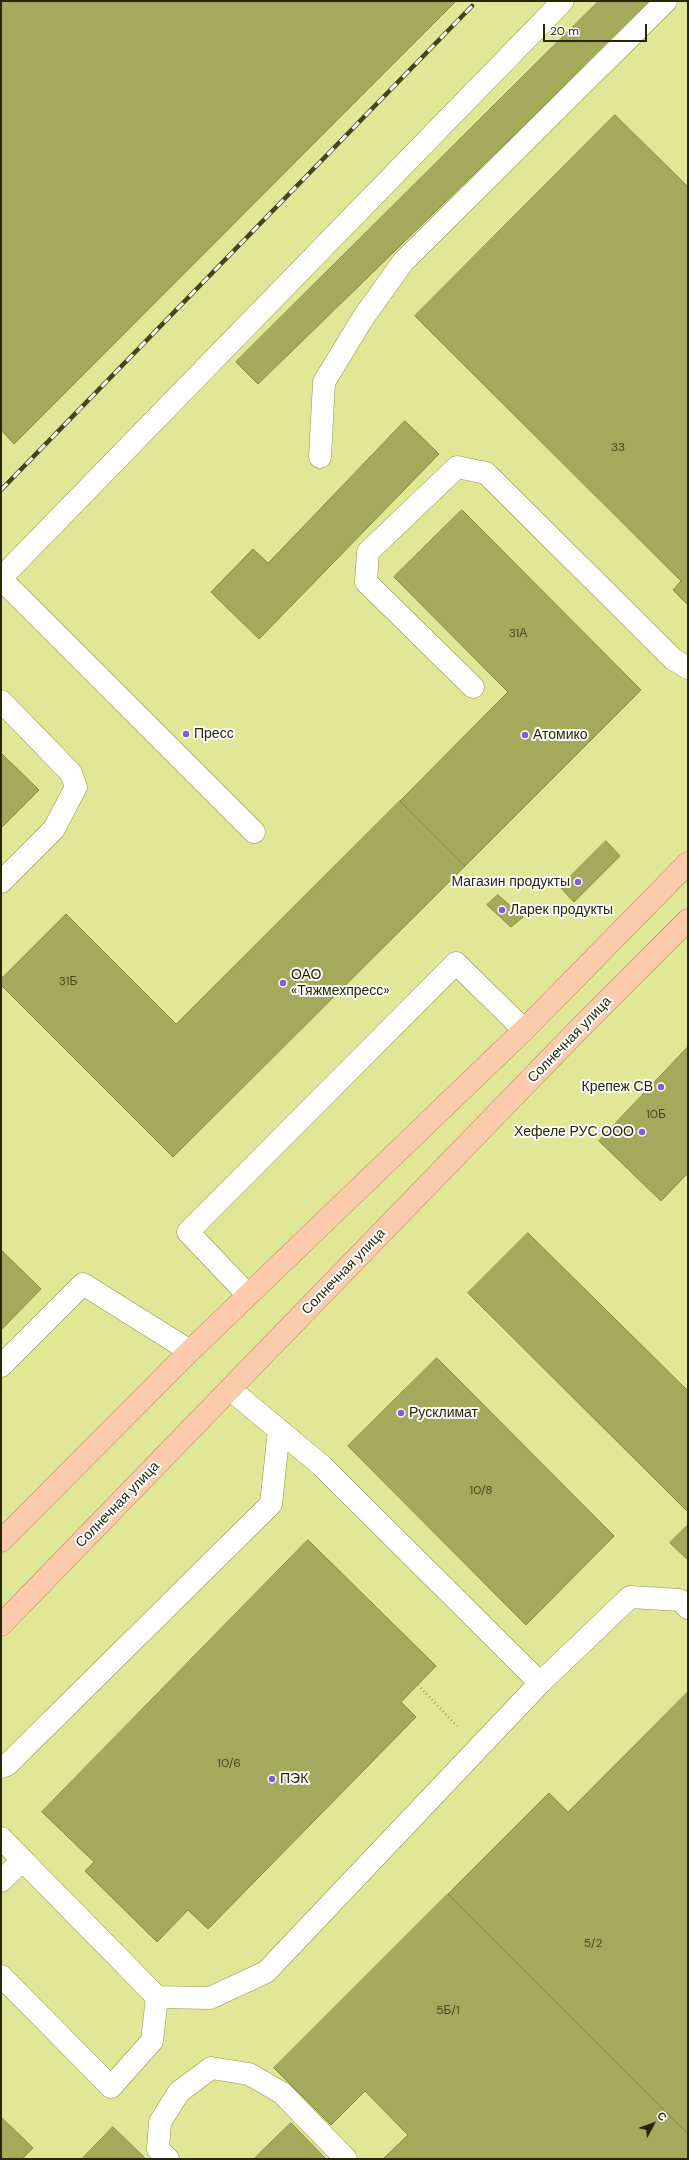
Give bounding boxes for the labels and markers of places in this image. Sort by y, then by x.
place label: Пресс [194,726,234,742]
place label: Атомико [533,727,588,743]
marker: Пресс [181,729,191,739]
marker: Атомико [520,730,530,740]
place label: Магазин продукты [452,874,570,890]
marker: Магазин продукты [573,877,583,887]
place label: Ларек продукты [510,902,613,918]
marker: Ларек продукты [497,905,507,915]
place label: ОАО «Тяжмехпресс» [291,967,390,1000]
marker: ОАО «Тяжмехпресс» [278,978,288,988]
place label: Крепеж СВ [582,1079,653,1095]
marker: Крепеж СВ [656,1082,666,1092]
place label: Хефеле РУС ООО [514,1124,634,1140]
marker: Хефеле РУС ООО [637,1127,647,1137]
place label: Русклимат [409,1405,478,1421]
marker: Русклимат [396,1408,406,1418]
place label: ПЭК [280,1771,308,1787]
marker: ПЭК [267,1774,277,1784]

